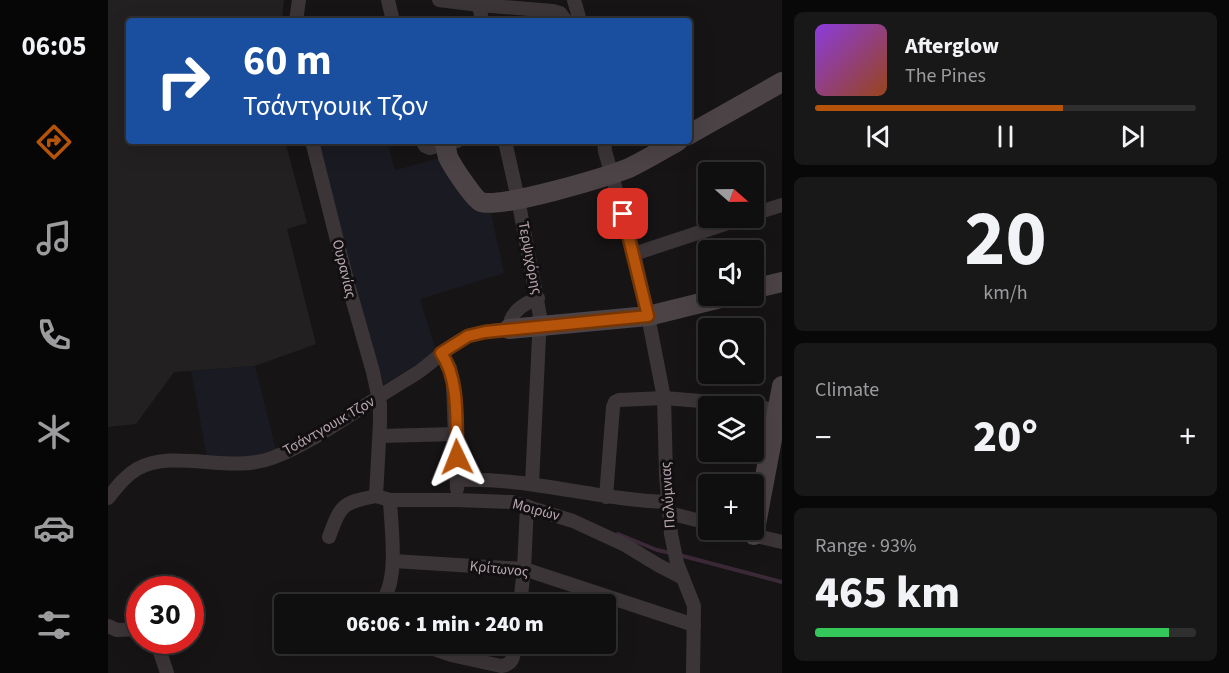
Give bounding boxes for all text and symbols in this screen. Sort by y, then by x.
text: 06:05 [21,27,87,66]
text: Afterglow [905,30,999,62]
text: 60 m [243,31,332,91]
icon: right [144,42,222,120]
text: The Pines [905,62,986,90]
text: Τσάντγουικ Τζον [243,87,428,126]
icon: previous [862,120,895,153]
icon: pause [989,120,1022,153]
icon: next [1116,120,1149,153]
icon: directions [33,121,75,163]
north arrow [698,162,764,228]
map controls [698,162,764,540]
text: 20 [964,184,1047,295]
pin [597,188,648,239]
icon: arrive [606,197,639,230]
icon: music [33,217,75,259]
street label: Τερψιχόρης [513,220,547,297]
street label: Ουρανίας [327,237,362,301]
button: sound [698,240,764,306]
text: km/h [983,279,1028,307]
icon: phone [33,314,75,356]
button: search [698,318,764,384]
text: Climate [815,376,879,404]
street label: Τσάντγουικ Τζον [279,391,379,461]
button: layers [698,396,764,462]
text: 20° [973,405,1038,469]
icon: climate [33,411,75,453]
text: − [815,414,831,461]
text: + [1180,414,1196,461]
position arrow [425,425,489,489]
street label: Πολύμνιας [655,461,681,529]
button: + [698,474,764,540]
street label: Μοιρών [510,494,562,526]
icon: car [33,507,75,549]
text: Range · 93% [815,532,916,560]
street label: Κρίτωνος [469,555,530,583]
text: 465 km [815,561,960,625]
speed limit sign: 30 [126,576,204,654]
icon: filters [33,604,75,646]
text: 06:06 · 1 min · 240 m [346,608,544,640]

